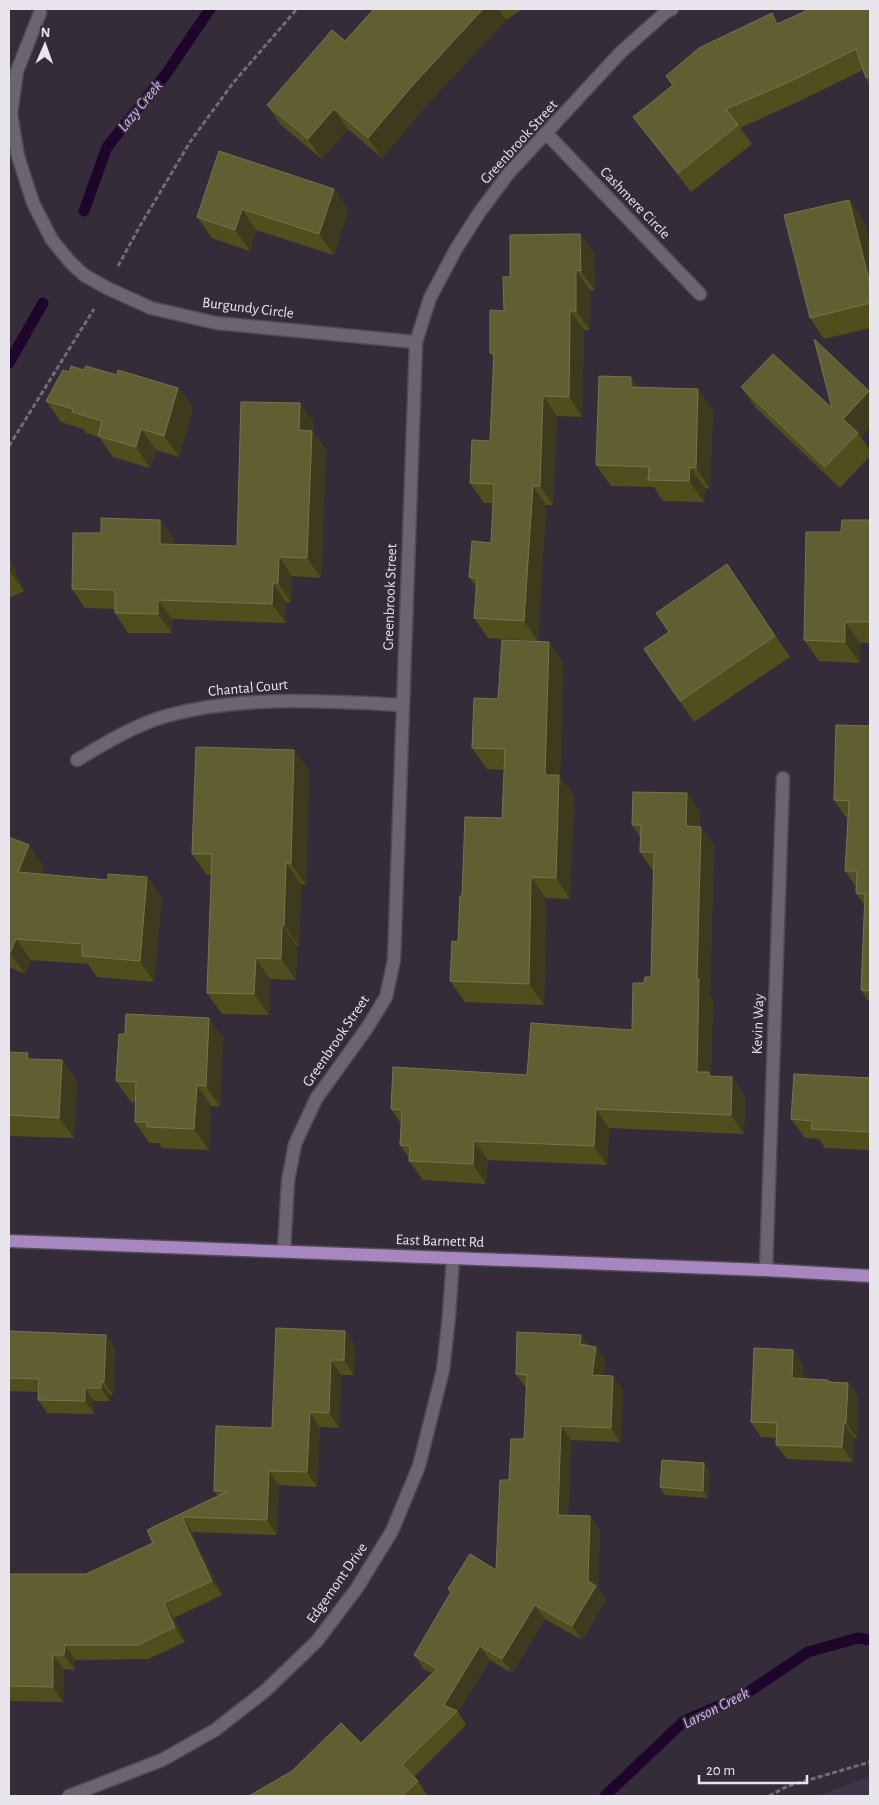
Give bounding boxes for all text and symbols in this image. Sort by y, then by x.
north arrow [20,20,70,70]
text: N [40,26,51,40]
water label: Lazy Creek [115,77,165,135]
street label: Greenbrook Street [478,97,560,187]
street label: Cashmere Circle [597,164,673,242]
street label: Burgundy Circle [201,295,295,321]
street label: Greenbrook Street [381,543,399,651]
street label: Chantal Court [207,677,289,699]
street label: Greenbrook Street [300,992,372,1089]
street label: Kevin Way [749,993,767,1055]
street label: East Barnett Rd [395,1232,485,1250]
street label: Edgemont Drive [304,1540,370,1626]
water label: Larson Creek [680,1684,752,1732]
scale bar [699,1752,806,1784]
text: 20 m [706,1763,735,1778]

